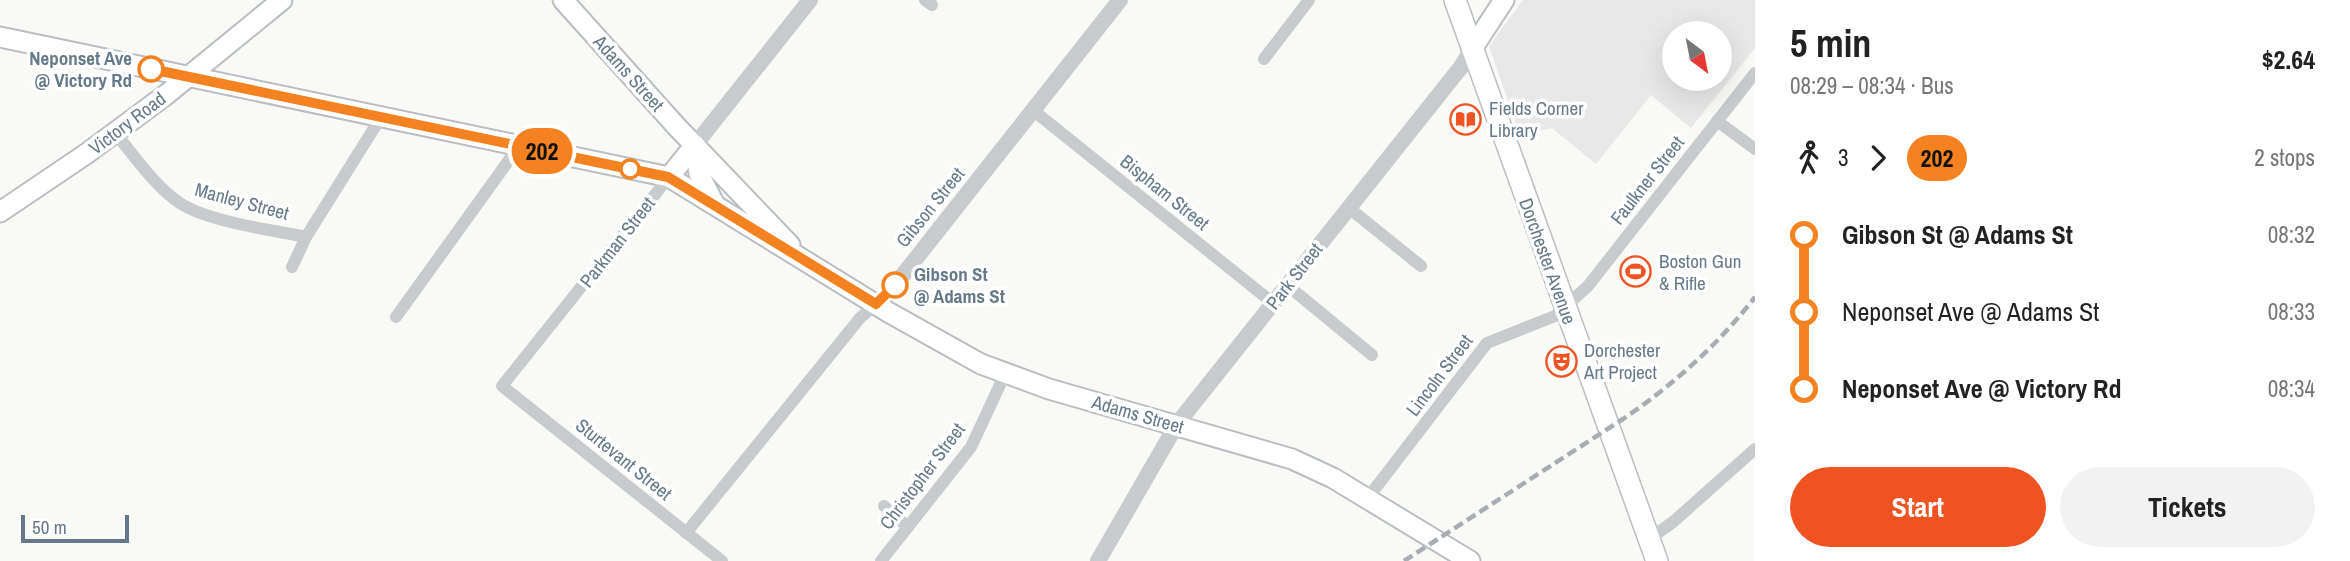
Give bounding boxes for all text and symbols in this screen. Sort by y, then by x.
text: 5 min [1790,18,1871,69]
north arrow [1662,21,1732,91]
map controls [1662,21,1732,91]
street label: Adams Street [587,28,671,117]
text: $2.64 [2262,42,2315,77]
place label: Neponset Ave @ Victory Rd [29,45,132,93]
marker: Neponset Ave @ Victory Rd [138,56,164,82]
text: 08:29 – 08:34 · Bus [1790,70,1954,101]
street label: Victory Road [83,86,171,160]
place label: Fields Corner Library [1489,95,1584,143]
library icon: Fields Corner Library [1449,102,1483,136]
line badge: 202 [502,128,582,174]
street label: Faulkner Street [1604,130,1690,230]
text: 202 [526,135,558,167]
icon: walk [1790,139,1828,177]
icon: forward [1859,139,1897,177]
text: 3 [1838,142,1849,173]
text: 202 [1921,142,1953,174]
text: 2 stops [2254,142,2315,173]
street label: Bispham Street [1115,148,1215,236]
unlabelled marker [620,159,640,179]
street label: Gibson Street [890,161,971,253]
street label: Manley Street [192,176,292,226]
street label: Parkman Street [573,191,661,293]
street label: Dorchester Avenue [1513,194,1583,328]
text: Gibson St @ Adams St [1842,217,2073,252]
text: 08:32 [2268,219,2315,250]
street label: Park Street [1260,237,1329,315]
place label: Boston Gun & Rifle [1659,248,1741,296]
sports icon: Boston Gun & Rifle [1619,255,1653,289]
place label: Gibson St @ Adams St [914,261,1005,309]
marker: Gibson St @ Adams St [882,272,908,298]
text: Neponset Ave @ Adams St [1842,294,2099,329]
text: 08:33 [2268,296,2315,327]
street label: Lincoln Street [1400,328,1479,421]
place label: Dorchester Art Project [1583,337,1661,385]
theatre icon: Dorchester Art Project [1544,344,1578,378]
text: Neponset Ave @ Victory Rd [1842,371,2122,406]
text: 08:34 [2268,373,2315,404]
street label: Adams Street [1088,388,1188,440]
street label: Sturtevant Street [570,412,678,506]
street label: Christopher Street [873,417,971,535]
button: Start [1790,467,2046,547]
button: Tickets [2060,467,2315,547]
scale bar [21,512,130,544]
text: 50 m [32,514,67,540]

